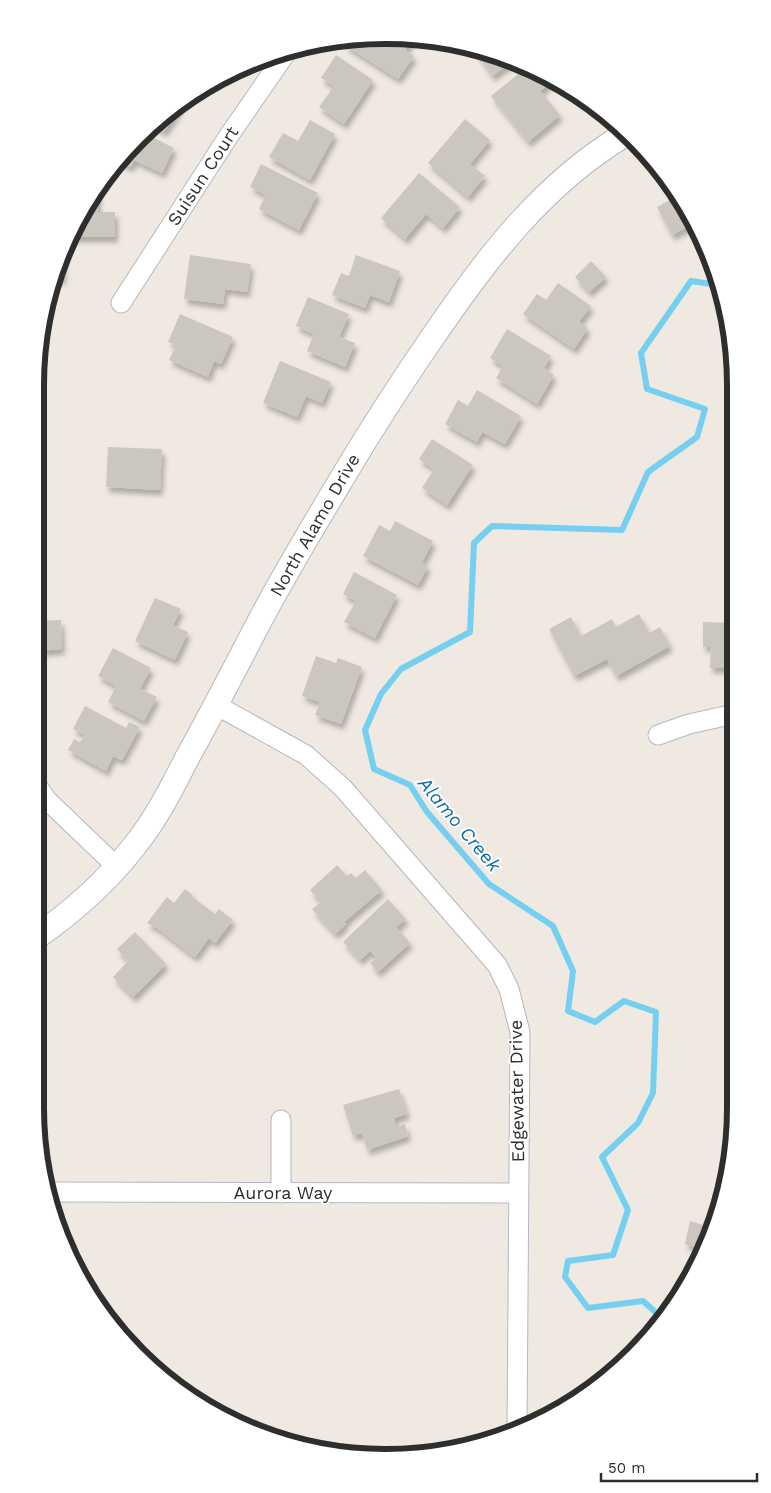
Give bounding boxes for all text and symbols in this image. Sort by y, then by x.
street label: Suisun Court [163,122,243,229]
street label: North Alamo Drive [265,450,364,600]
water label: Alamo Creek [413,771,506,877]
street label: Edgewater Drive [505,1020,528,1162]
street label: Aurora Way [234,1182,333,1203]
scale bar [601,1450,757,1482]
text: 50 m [608,1459,645,1477]

